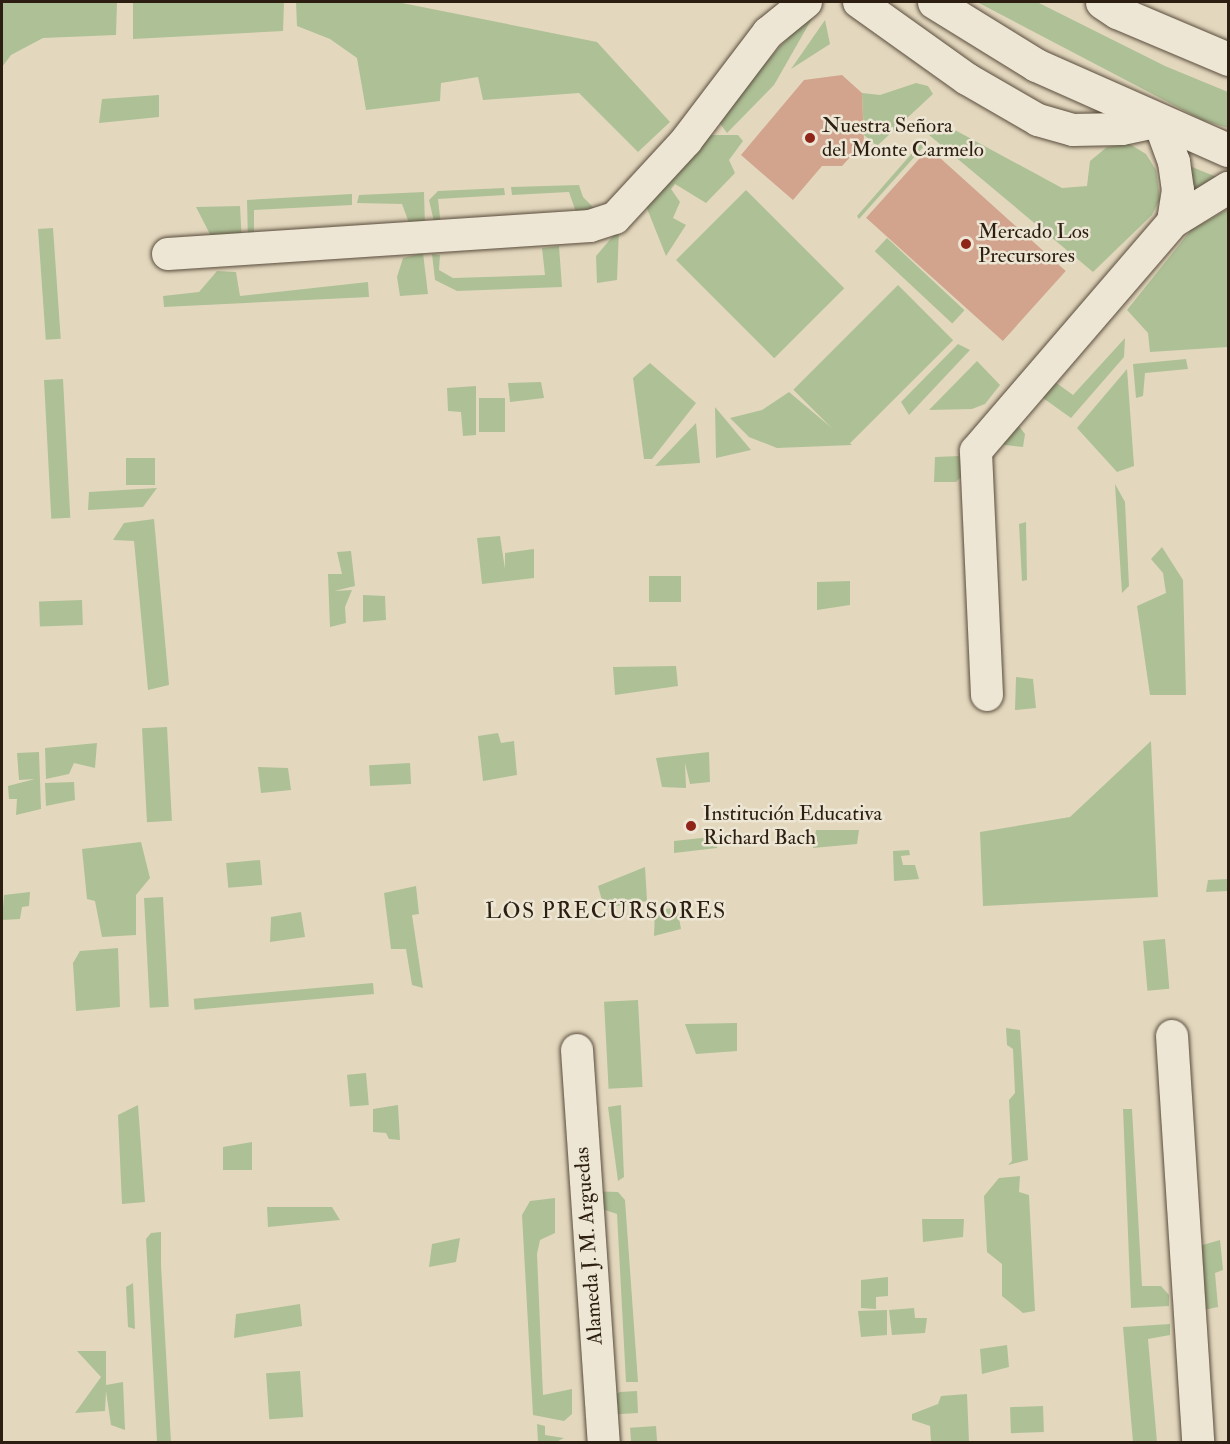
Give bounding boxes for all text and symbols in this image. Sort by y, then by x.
place label: Nuestra Señora del Monte Carmelo [822,113,984,163]
marker: Nuestra Señora del Monte Carmelo [803,131,817,145]
place label: Mercado Los Precursores [978,219,1089,269]
marker: Mercado Los Precursores [959,237,973,251]
place label: Institución Educativa Richard Bach [703,801,882,851]
marker: Institución Educativa Richard Bach [684,819,698,833]
district label: LOS PRECURSORES [485,899,727,925]
street label: Alameda J. M. Arguedas [570,1146,608,1346]

